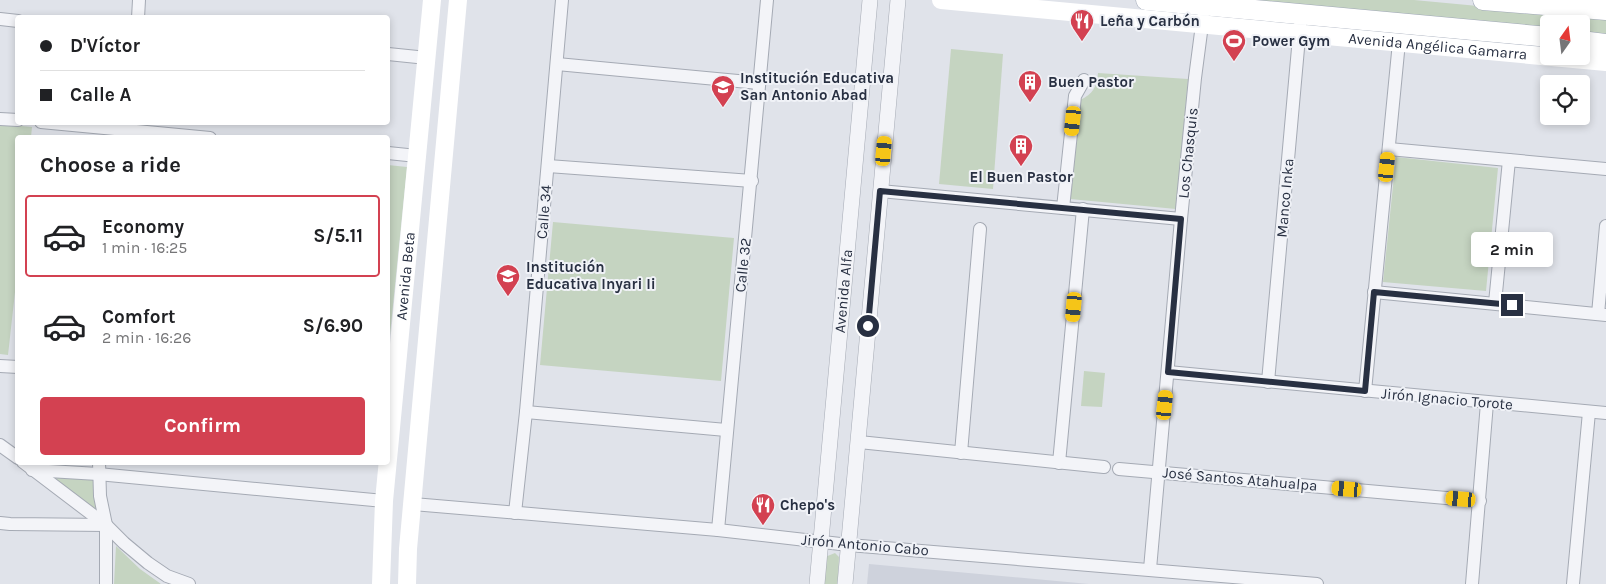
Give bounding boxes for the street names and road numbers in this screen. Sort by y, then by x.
street label: Avenida Angélica Gamarra [1348,29,1528,64]
street label: Los Chasquis [1174,107,1202,199]
street label: Manco Inka [1273,158,1297,238]
street label: Calle 34 [533,184,555,240]
street label: Avenida Beta [392,231,419,321]
street label: Calle 32 [731,237,755,293]
street label: Avenida Alfa [831,249,856,334]
street label: Jirón Ignacio Torote [1380,384,1514,414]
street label: José Santos Atahualpa [1162,463,1318,495]
street label: Jirón Antonio Cabo [800,530,930,560]

